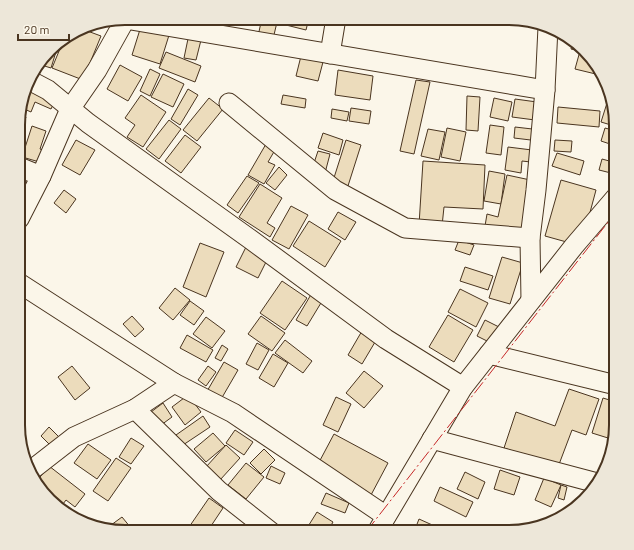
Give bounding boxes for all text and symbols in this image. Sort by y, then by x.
scale bar [18,16,69,42]
text: 20 m [24,22,50,36]

